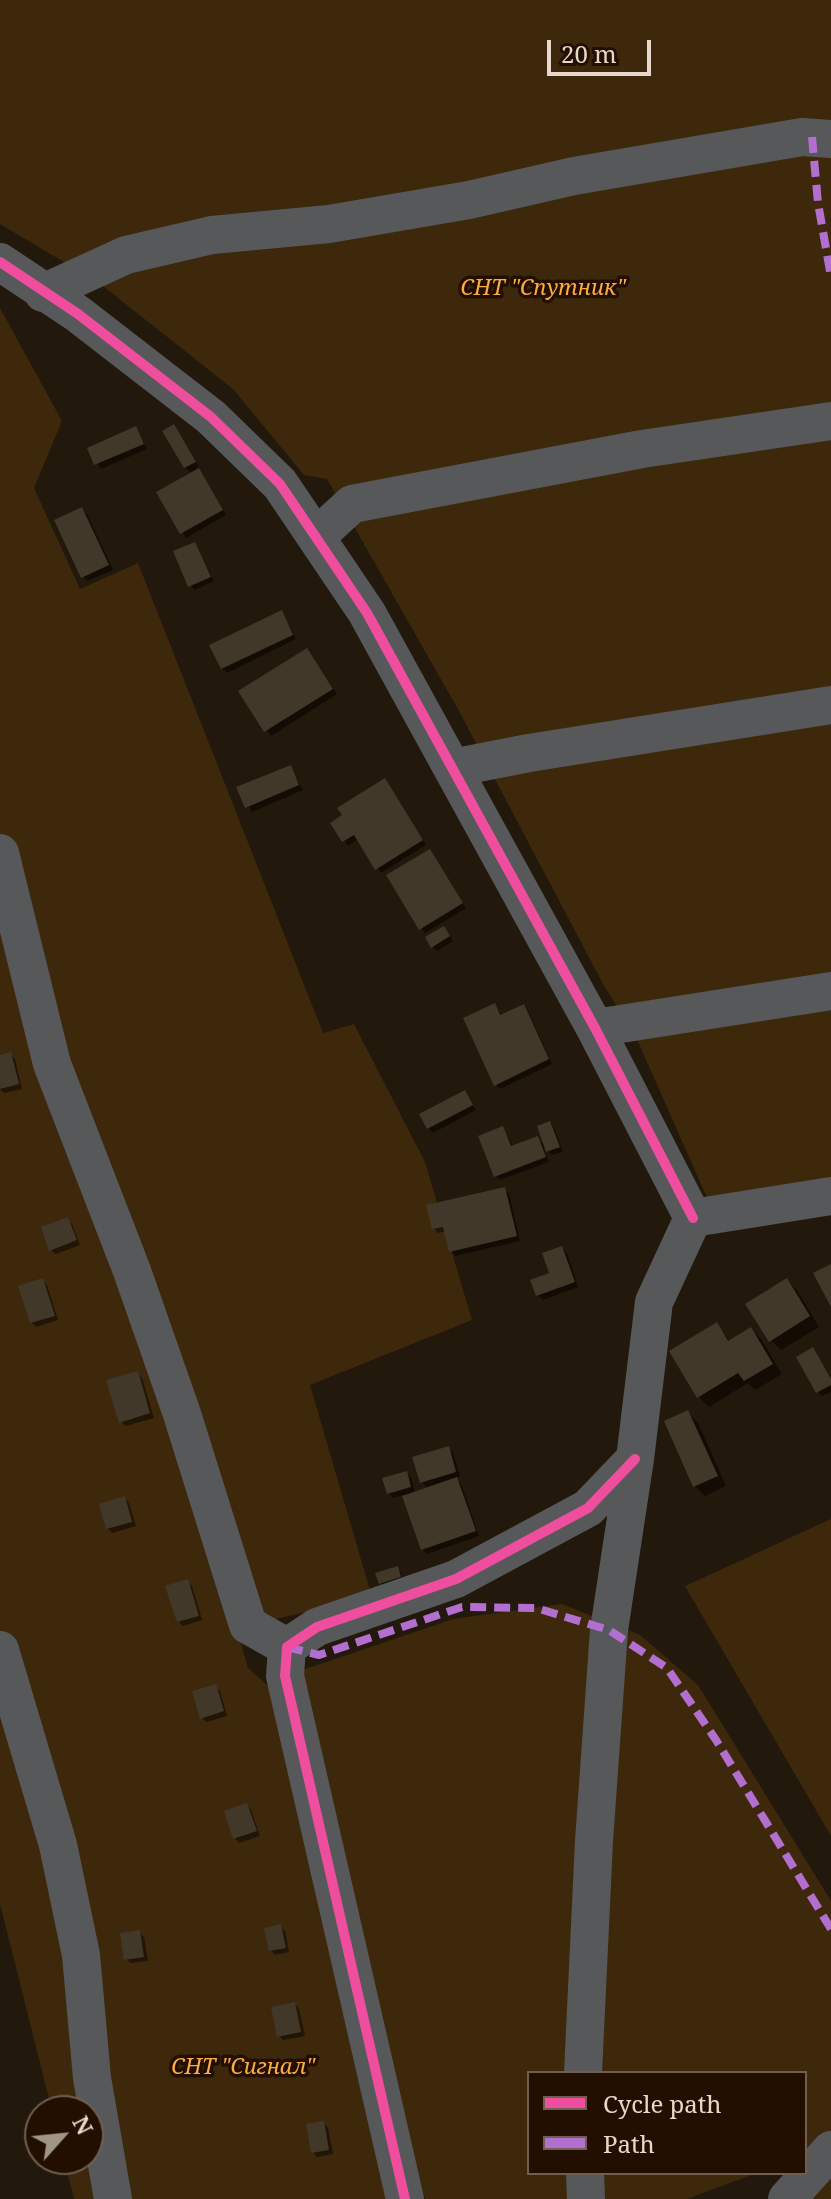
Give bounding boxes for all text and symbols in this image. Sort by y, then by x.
scale bar [551,24,655,74]
text: 20 m [561,37,617,70]
park label: СНТ "Спутник" [460,276,626,302]
park label: СНТ "Сигнал" [171,2055,315,2081]
legend [527,2071,807,2175]
text: Cycle path [603,2087,722,2120]
north arrow [24,2095,104,2175]
text: N [66,2110,101,2140]
text: Path [603,2127,655,2160]

